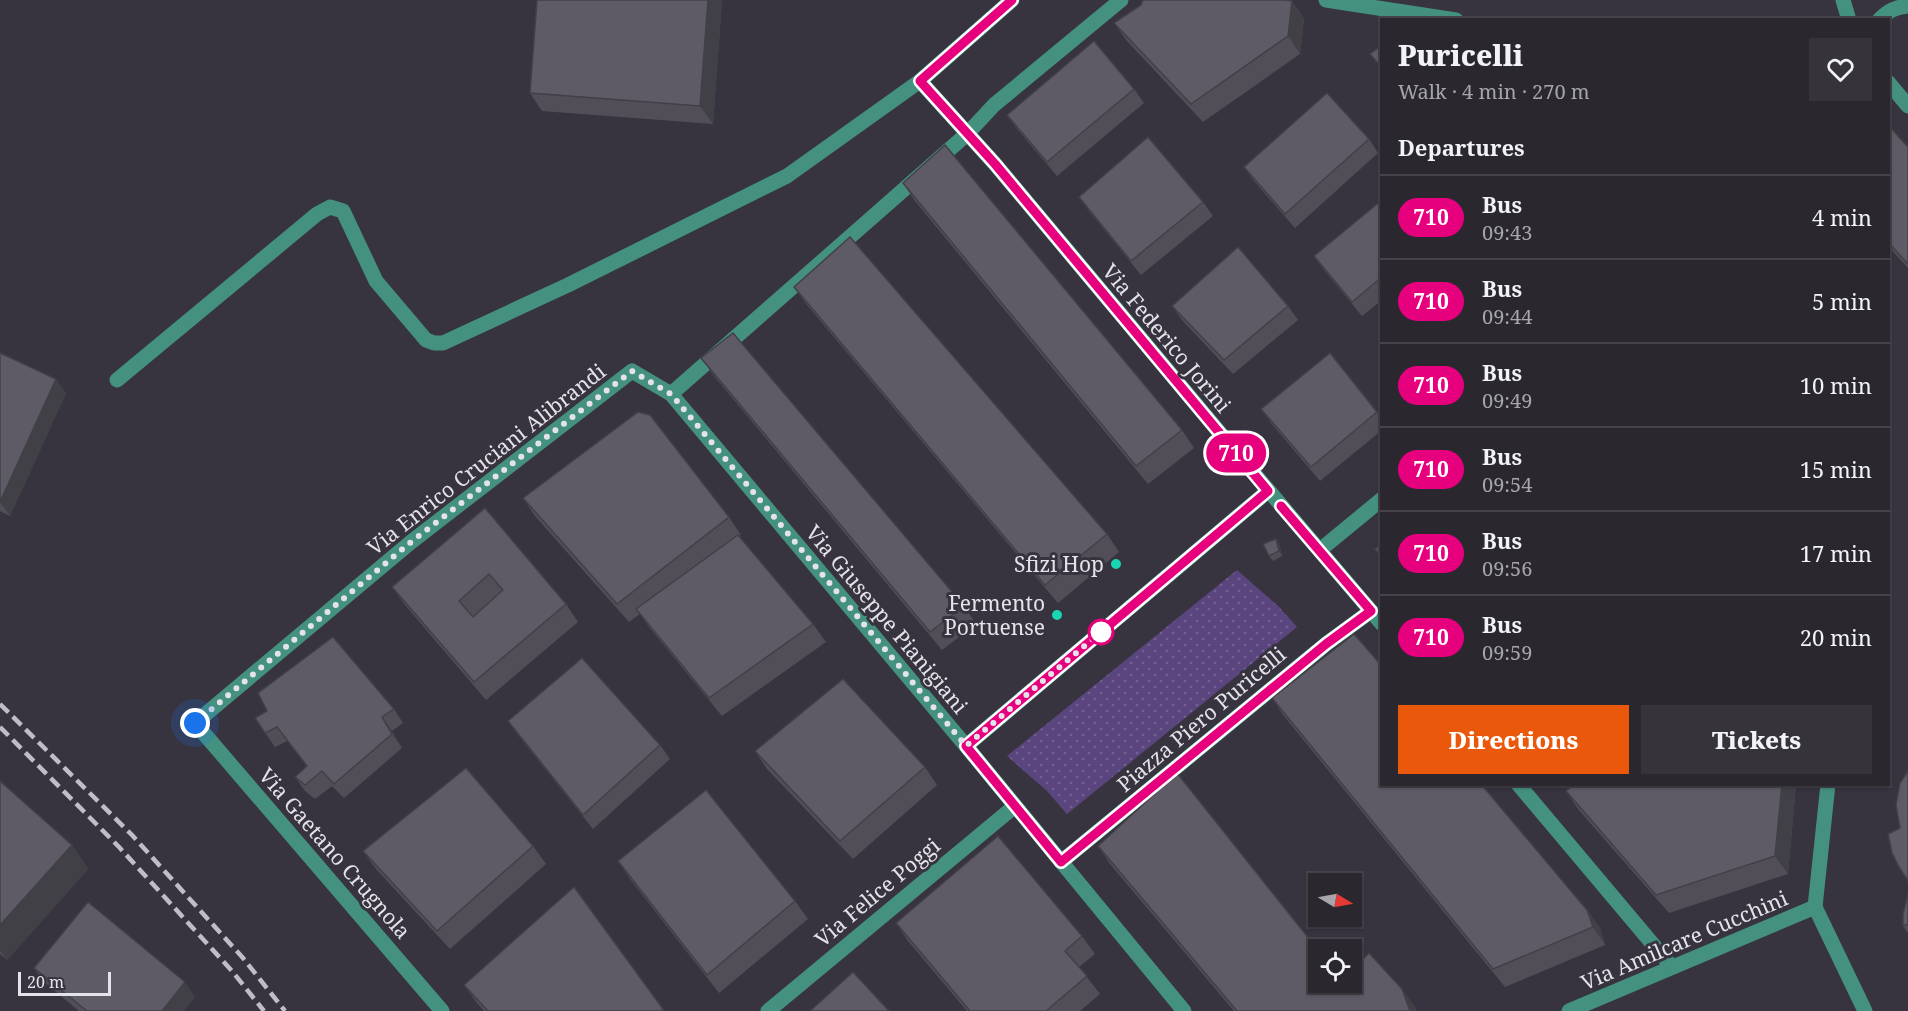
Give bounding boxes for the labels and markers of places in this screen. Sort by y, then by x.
place label: Sfizi Hop [1014,550,1104,578]
marker: Sfizi Hop [1109,557,1123,571]
place label: Fermento Portuense [944,589,1045,641]
marker: Fermento Portuense [1050,608,1064,622]
unlabelled marker [1088,619,1114,645]

